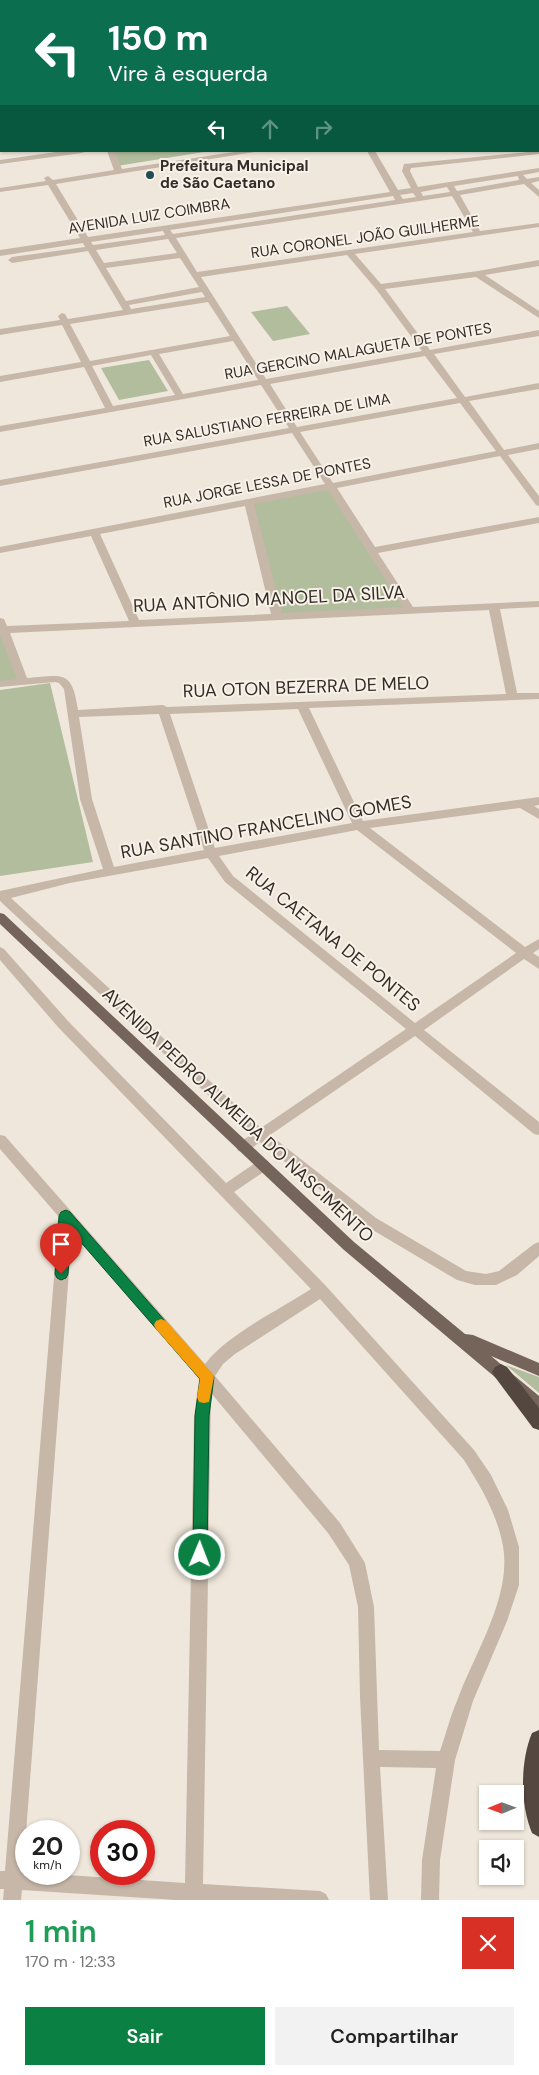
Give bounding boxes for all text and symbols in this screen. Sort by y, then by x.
text: 150 m [108,15,208,61]
icon: left [25,20,90,85]
text: Vire à esquerda [108,59,268,88]
icon: left [203,115,231,143]
icon: ahead [256,115,284,143]
icon: right [309,115,337,143]
place label: Prefeitura Municipal de São Caetano [160,156,309,193]
marker: Prefeitura Municipal de São Caetano [144,169,156,181]
street label: AVENIDA LUIZ COIMBRA [67,193,231,239]
street label: RUA CORONEL JOÃO GUILHERME [249,211,481,263]
street label: RUA GERCINO MALAGUETA DE PONTES [223,318,493,384]
street label: RUA SALUSTIANO FERREIRA DE LIMA [142,388,392,452]
street label: RUA JORGE LESSA DE PONTES [162,453,373,513]
street label: RUA ANTÔNIO MANOEL DA SILVA [132,580,406,618]
street label: RUA OTON BEZERRA DE MELO [182,671,430,703]
street label: RUA SANTINO FRANCELINO GOMES [119,790,413,864]
street label: RUA CAETANA DE PONTES [241,861,425,1017]
street label: AVENIDA PEDRO ALMEIDA DO NASCIMENTO [97,982,379,1248]
pin [40,1223,82,1274]
icon: arrive [47,1230,75,1258]
position arrow [173,1528,225,1580]
north arrow [479,1785,524,1830]
map controls [479,1785,524,1885]
speed limit sign: 30 [90,1820,155,1885]
text: 20 [32,1830,63,1863]
button: sound [479,1840,524,1885]
text: km/h [33,1857,62,1873]
text: 1 min [25,1912,97,1951]
button: close [462,1917,514,1969]
text: 170 m · 12:33 [25,1951,116,1972]
button: Sair [25,2007,265,2065]
button: Compartilhar [275,2007,514,2065]

